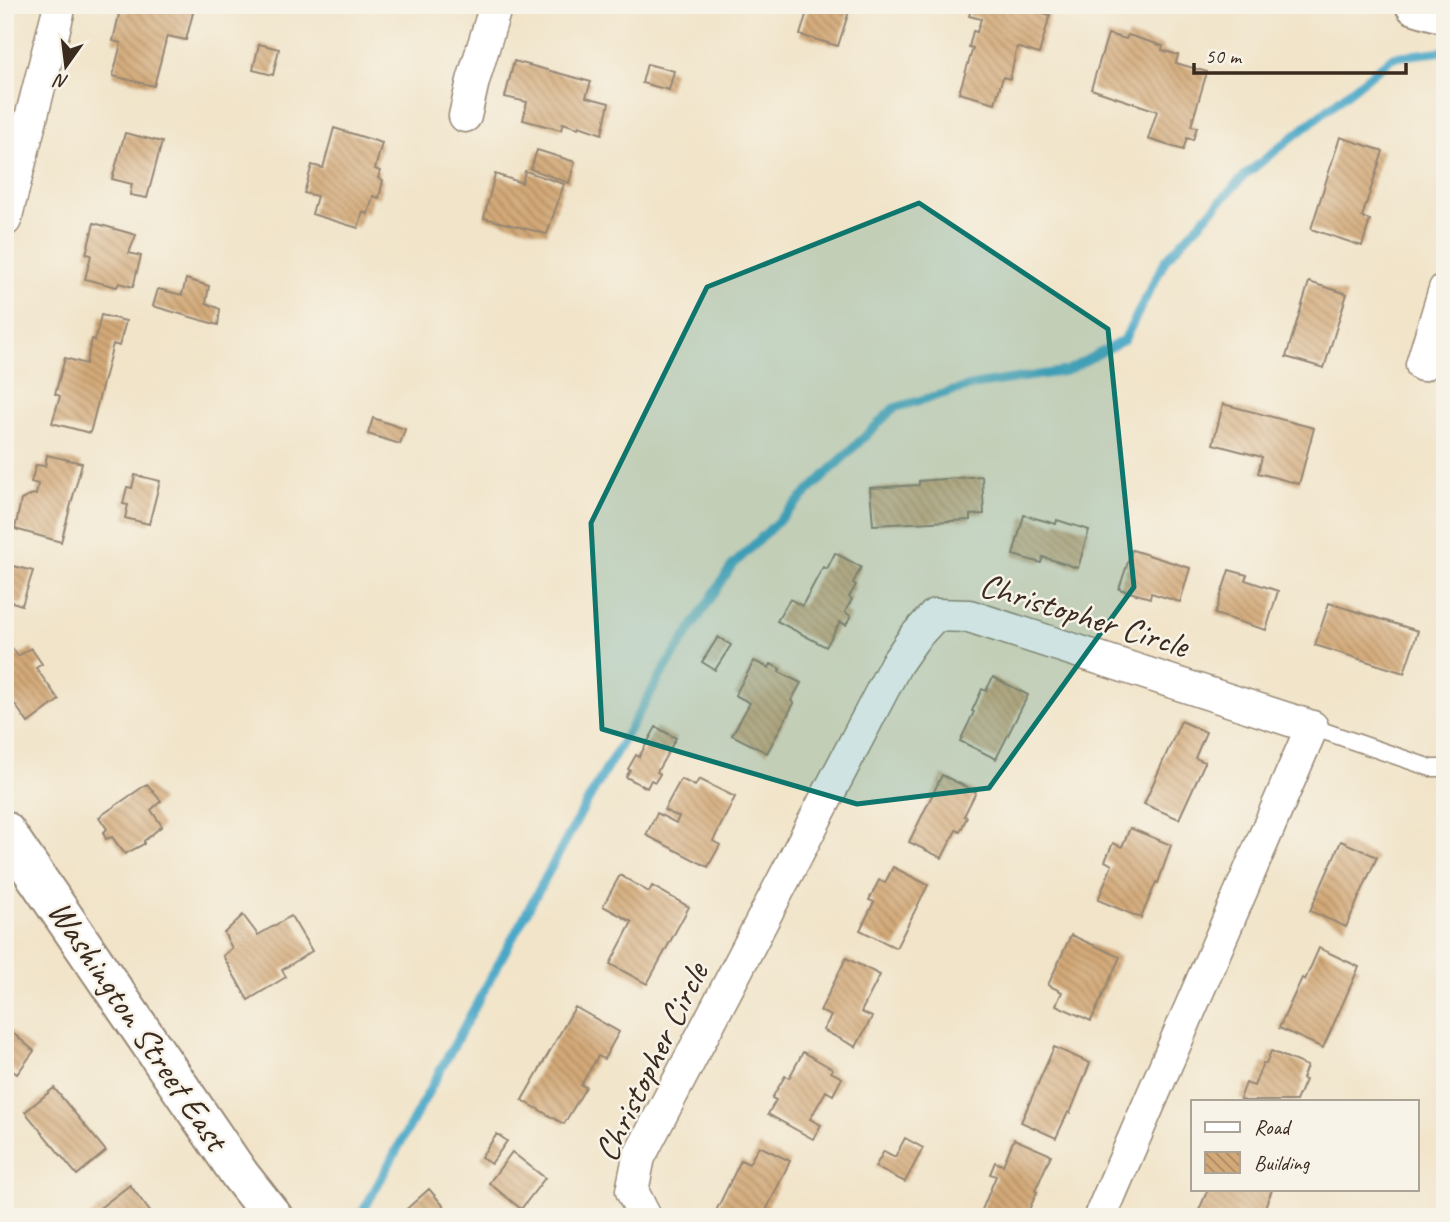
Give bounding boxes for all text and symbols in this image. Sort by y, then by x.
north arrow [32,32,102,102]
scale bar [1194,32,1406,76]
text: 50 m [1205,43,1243,69]
text: N [50,68,71,95]
street label: Christopher Circle [974,562,1196,669]
street label: Washington Street East [38,891,240,1162]
street label: Christopher Circle [584,953,720,1169]
legend [1191,1100,1418,1190]
text: Road [1254,1114,1293,1140]
text: Building [1254,1150,1311,1176]

